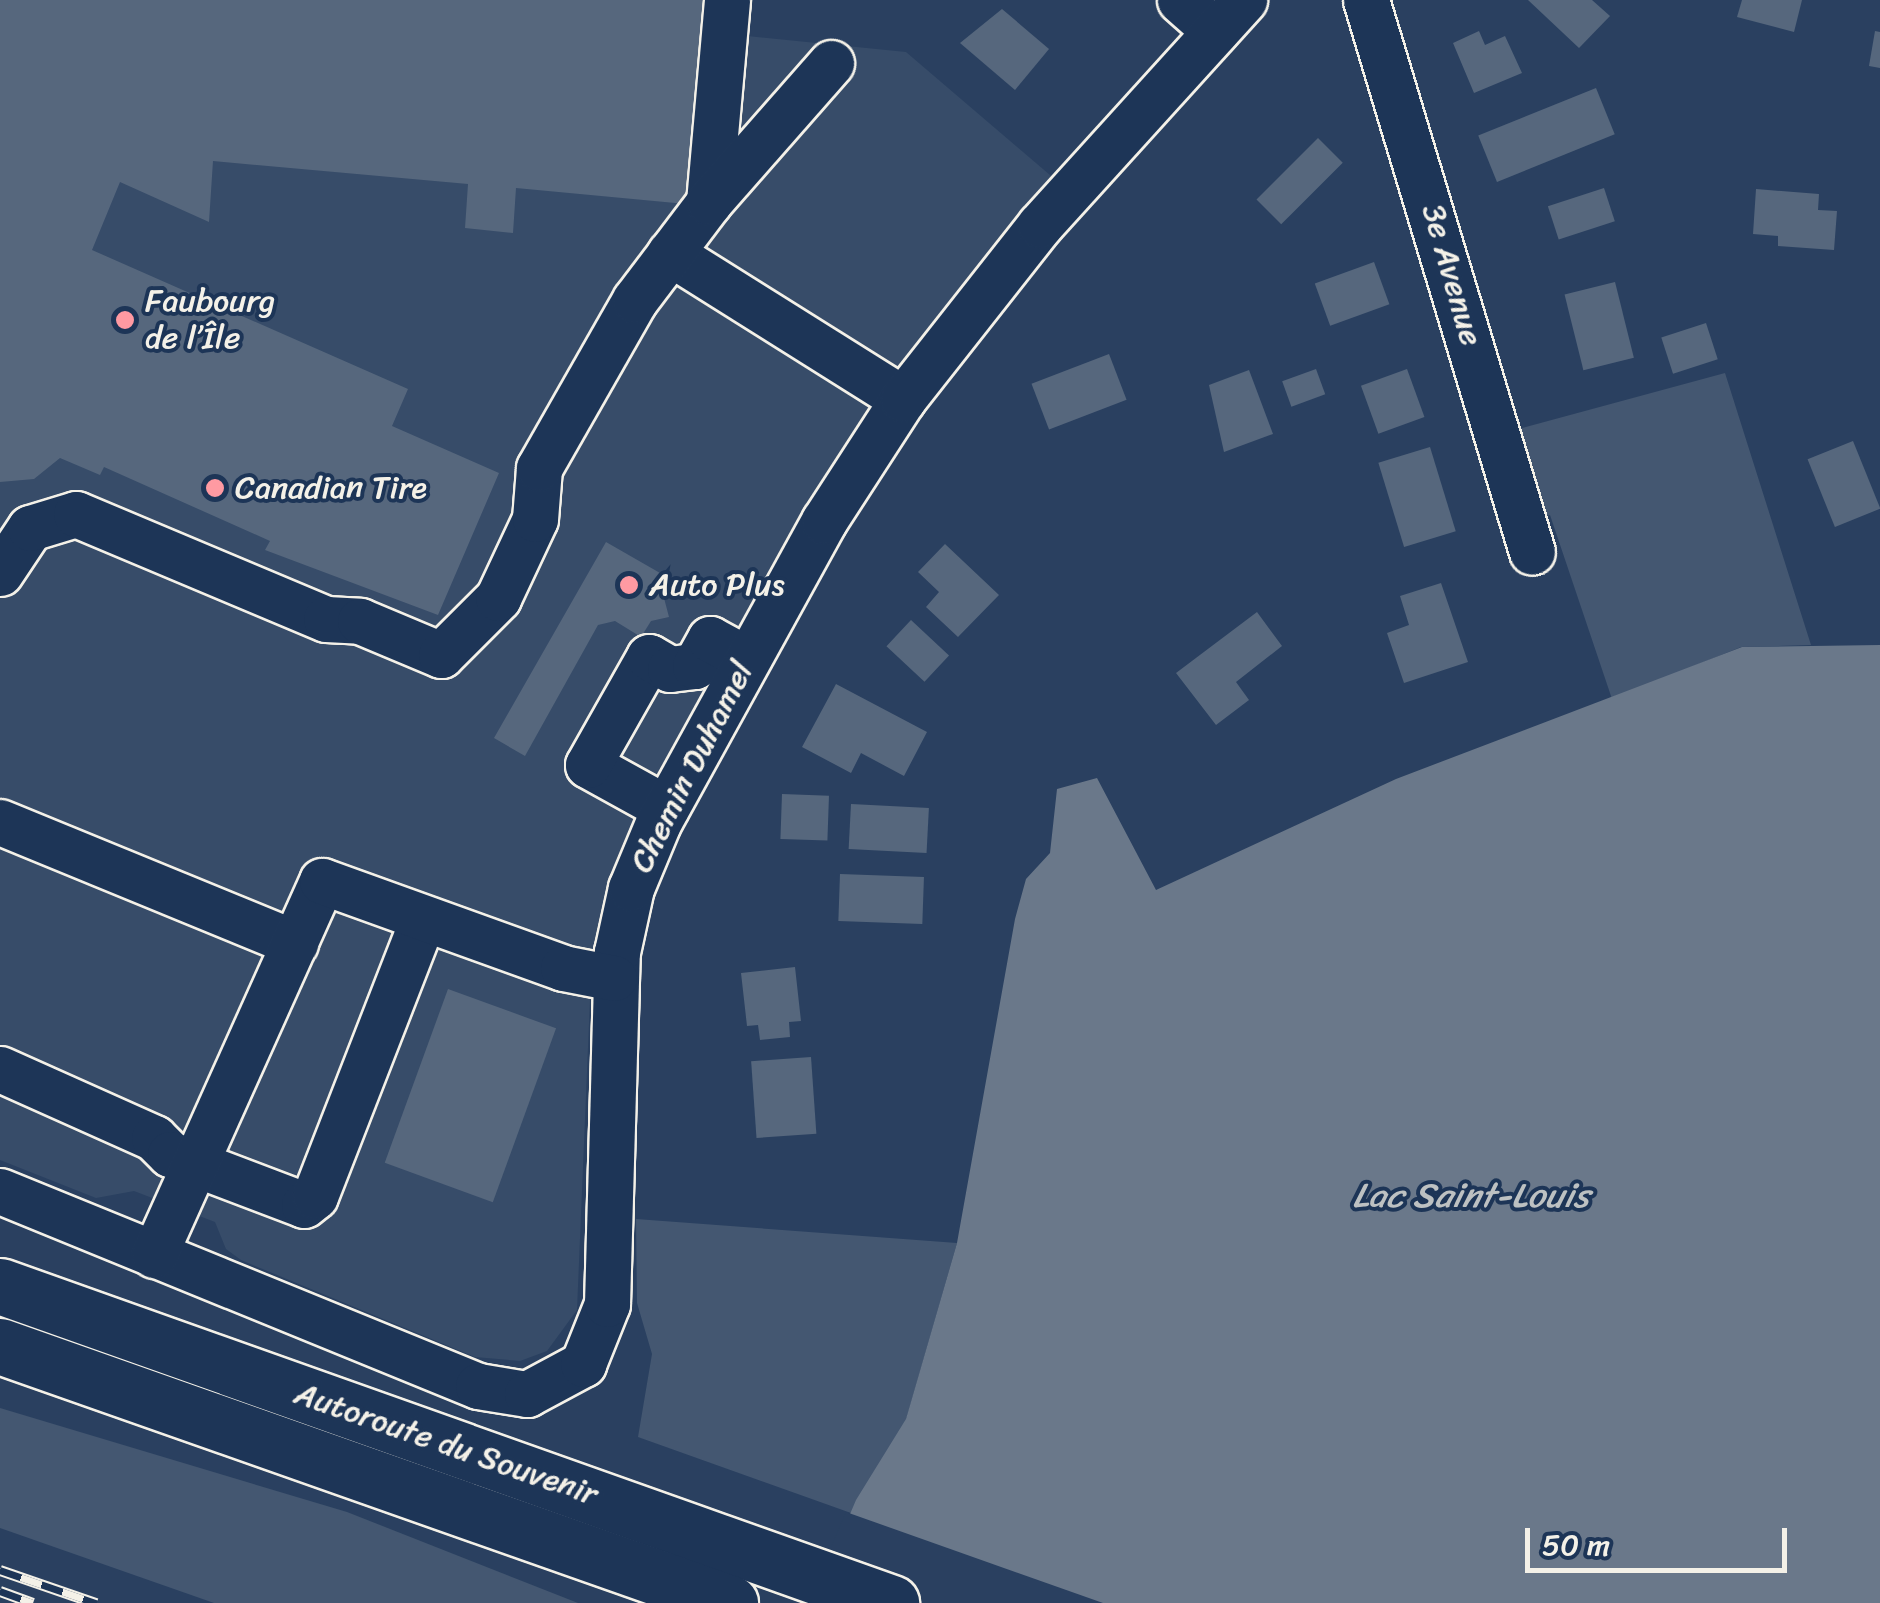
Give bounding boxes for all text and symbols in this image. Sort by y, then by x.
street label: 3e Avenue [1414,200,1490,350]
place label: Faubourg de l’Île [145,283,275,358]
marker: Faubourg de l’Île [114,309,136,331]
place label: Canadian Tire [235,469,428,507]
marker: Canadian Tire [204,477,226,499]
place label: Auto Plus [649,566,786,604]
marker: Auto Plus [618,574,640,596]
street label: Chemin Duhamel [623,656,761,878]
water label: Lac Saint-Louis [1353,1174,1589,1216]
street label: Autoroute du Souvenir [290,1374,602,1514]
scale bar [1530,1508,1792,1570]
text: 50 m [1542,1518,1610,1572]

